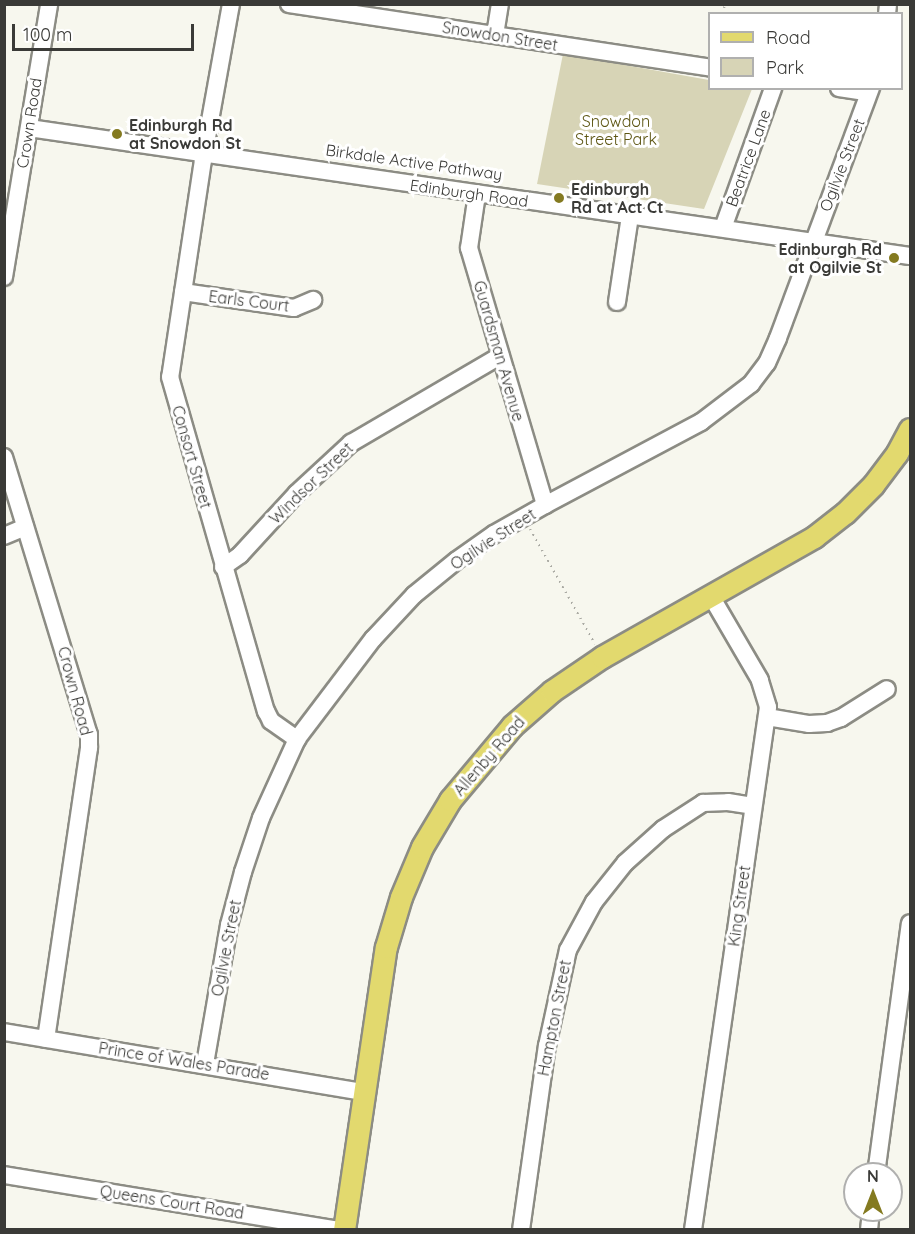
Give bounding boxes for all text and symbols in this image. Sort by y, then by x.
scale bar [15,12,196,50]
legend [708,12,903,90]
street label: Snowdon Street [441,17,559,55]
text: 100 m [23,23,72,46]
text: Road [766,26,811,49]
text: Park [766,56,804,79]
street label: Crown Road [12,76,46,170]
street label: Beatrice Lane [721,107,775,209]
park label: Snowdon Street Park [575,111,657,149]
place label: Edinburgh Rd at Snowdon St [129,115,242,153]
street label: Ogilvie Street [815,116,869,214]
marker: Edinburgh Rd at Snowdon St [110,127,124,141]
street label: Birkdale Active Pathway [324,140,504,184]
street label: Edinburgh Road [409,175,529,211]
place label: Edinburgh Rd at Act Ct [571,179,664,217]
marker: Edinburgh Rd at Act Ct [552,191,566,205]
place label: Edinburgh Rd at Ogilvie St [778,239,882,277]
marker: Edinburgh Rd at Ogilvie St [887,251,901,265]
street label: Guardsman Avenue [470,278,528,424]
street label: Earls Court [207,287,291,315]
street label: Consort Street [168,403,216,511]
street label: Windsor Street [265,438,357,528]
street label: Ogilvie Street [447,504,539,574]
street label: Crown Road [54,644,96,738]
street label: Allenby Road [449,712,529,800]
street label: King Street [724,864,754,948]
street label: Ogilvie Street [207,898,245,998]
street label: Hampton Street [533,958,575,1078]
street label: Prince of Wales Parade [97,1038,271,1084]
north arrow [843,1162,903,1222]
text: N [867,1166,879,1186]
street label: Queens Court Road [99,1181,245,1223]

